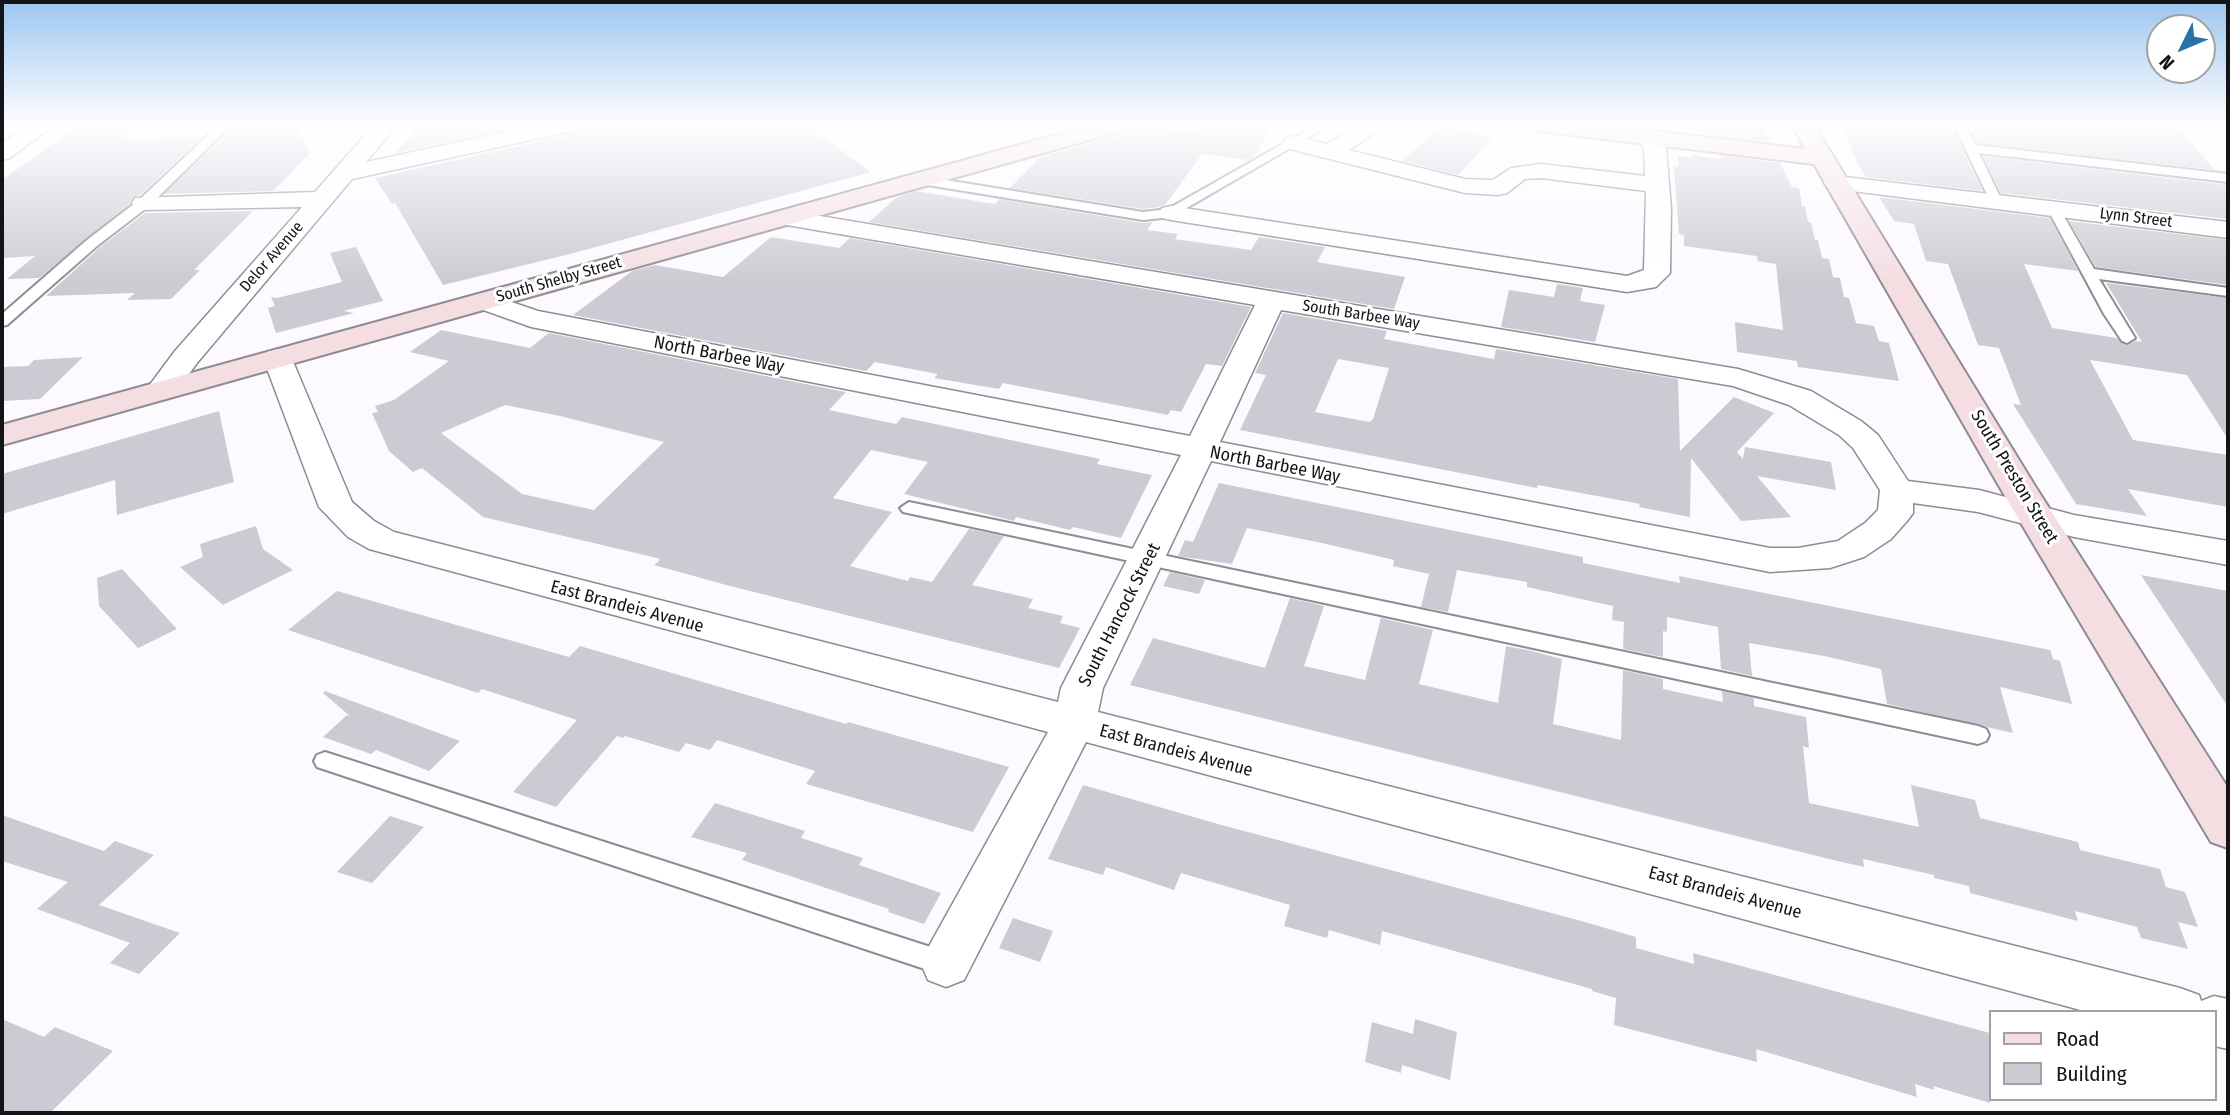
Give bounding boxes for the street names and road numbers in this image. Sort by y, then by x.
street label: Lynn Street [2099,204,2173,232]
street label: Delor Avenue [236,218,308,296]
street label: South Shelby Street [494,253,624,307]
street label: South Barbee Way [1301,296,1421,334]
street label: North Barbee Way [652,332,786,378]
street label: South Preston Street [1966,406,2062,548]
street label: North Barbee Way [1208,442,1342,488]
street label: South Hancock Street [1075,540,1165,690]
street label: East Brandeis Avenue [548,576,706,638]
street label: East Brandeis Avenue [1097,720,1255,782]
street label: East Brandeis Avenue [1646,862,1804,924]

